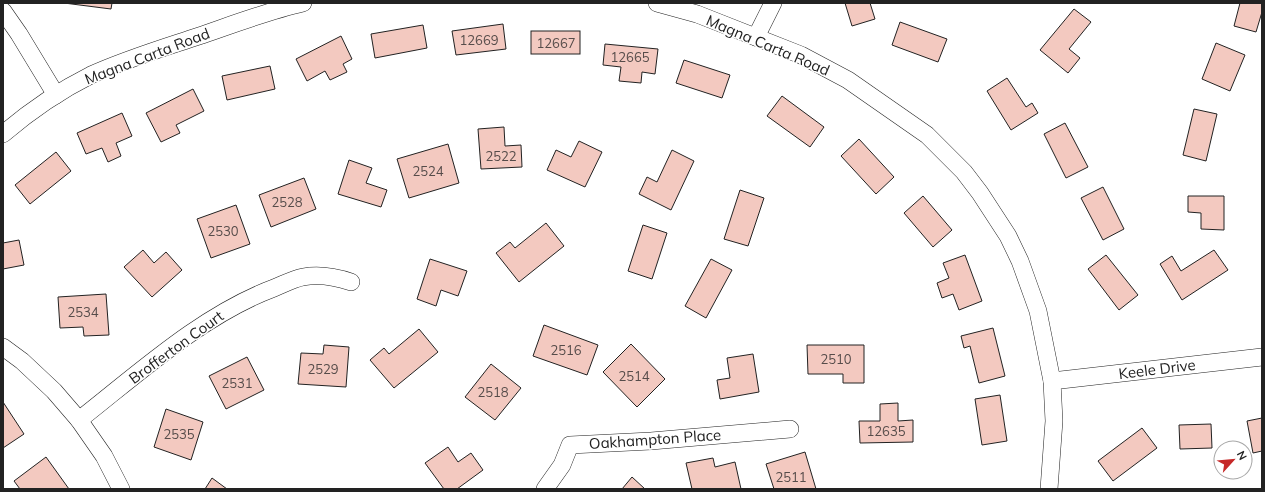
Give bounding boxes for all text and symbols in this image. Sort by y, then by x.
street label: Magna Carta Road [703,10,833,80]
street label: Magna Carta Road [82,23,212,89]
house number: 12669 [459,32,499,48]
house number: 12667 [536,35,576,51]
house number: 12665 [610,49,650,65]
house number: 2522 [485,148,517,164]
house number: 2524 [412,163,444,179]
house number: 2528 [271,194,303,210]
house number: 2530 [207,223,239,239]
house number: 2534 [67,304,99,320]
street label: Brofferton Court [125,306,227,388]
house number: 2516 [550,342,582,358]
house number: 2510 [820,351,852,367]
street label: Keele Drive [1117,355,1197,383]
house number: 2529 [307,361,339,377]
house number: 2514 [618,368,650,384]
house number: 2531 [221,375,253,391]
house number: 2518 [477,384,509,400]
house number: 12635 [866,423,906,439]
street label: Oakhampton Place [588,425,722,453]
house number: 2535 [163,426,195,442]
north arrow [1213,440,1253,480]
text: N [1234,449,1250,462]
house number: 2511 [775,469,807,485]

